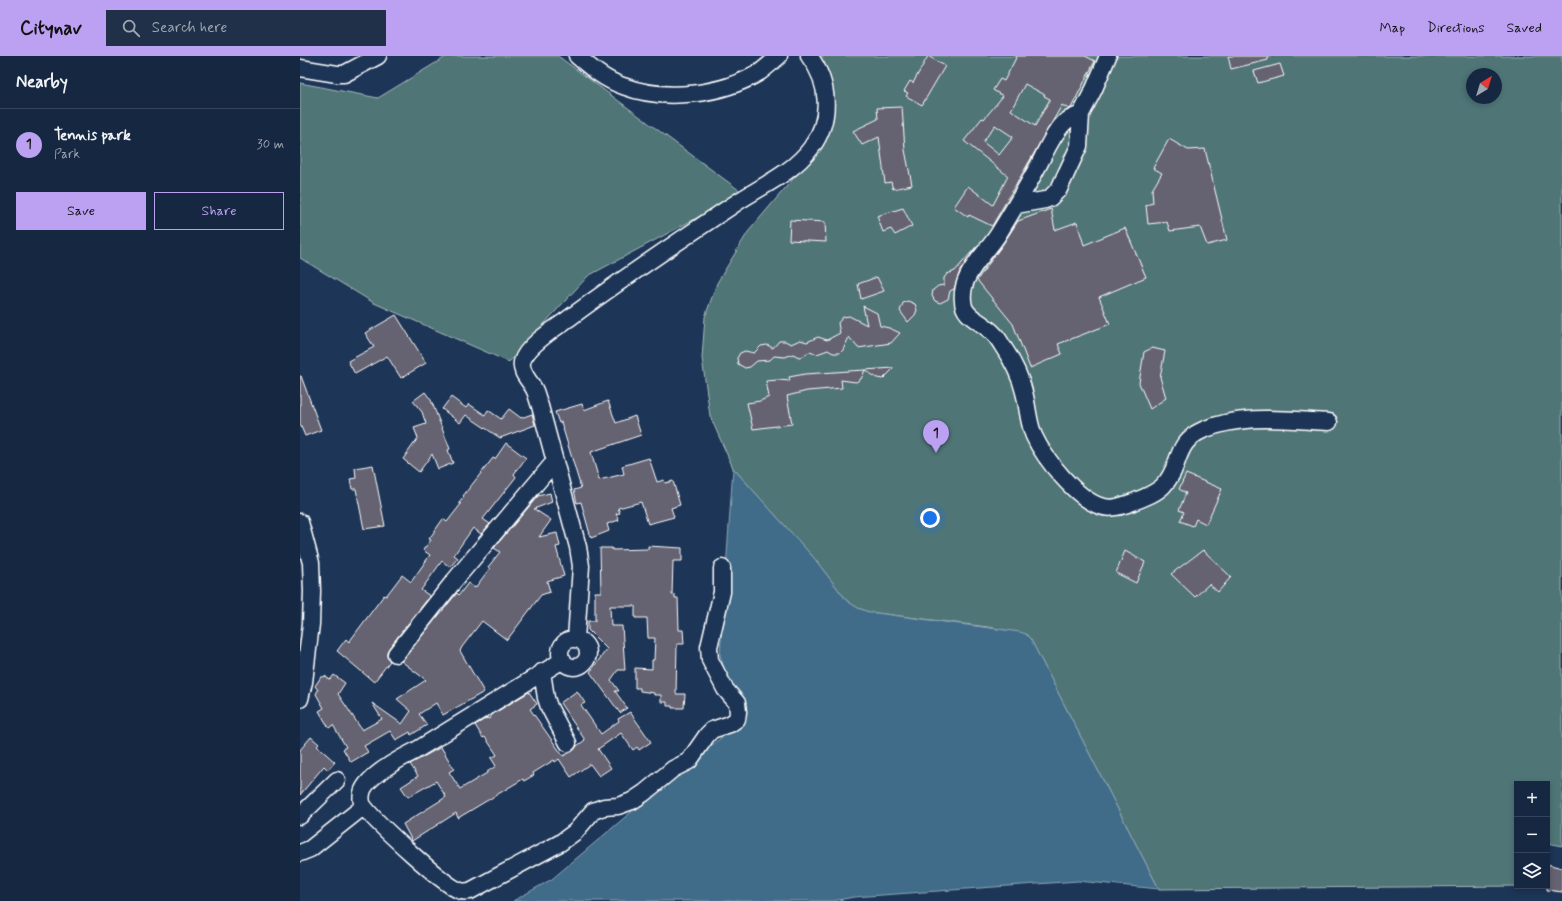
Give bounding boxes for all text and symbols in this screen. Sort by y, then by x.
search box [106,10,386,46]
text: Citynav [20,16,82,41]
icon: search [120,17,142,39]
text: Search here [152,18,227,38]
text: Map [1379,19,1405,37]
text: Directions [1427,19,1485,37]
text: Saved [1507,19,1542,37]
north arrow [1466,68,1502,104]
text: Nearby [16,71,68,93]
text: Tennis park [54,126,131,146]
text: 1 [26,136,32,153]
text: 30 m [257,136,284,153]
text: Park [54,146,80,163]
button: Save [16,192,146,230]
button: Share [154,192,284,230]
pin: 1 [923,420,949,453]
your location [920,508,940,528]
map controls [1514,781,1550,889]
button: + [1514,781,1550,817]
button: − [1514,817,1550,853]
button: layers [1514,853,1550,889]

